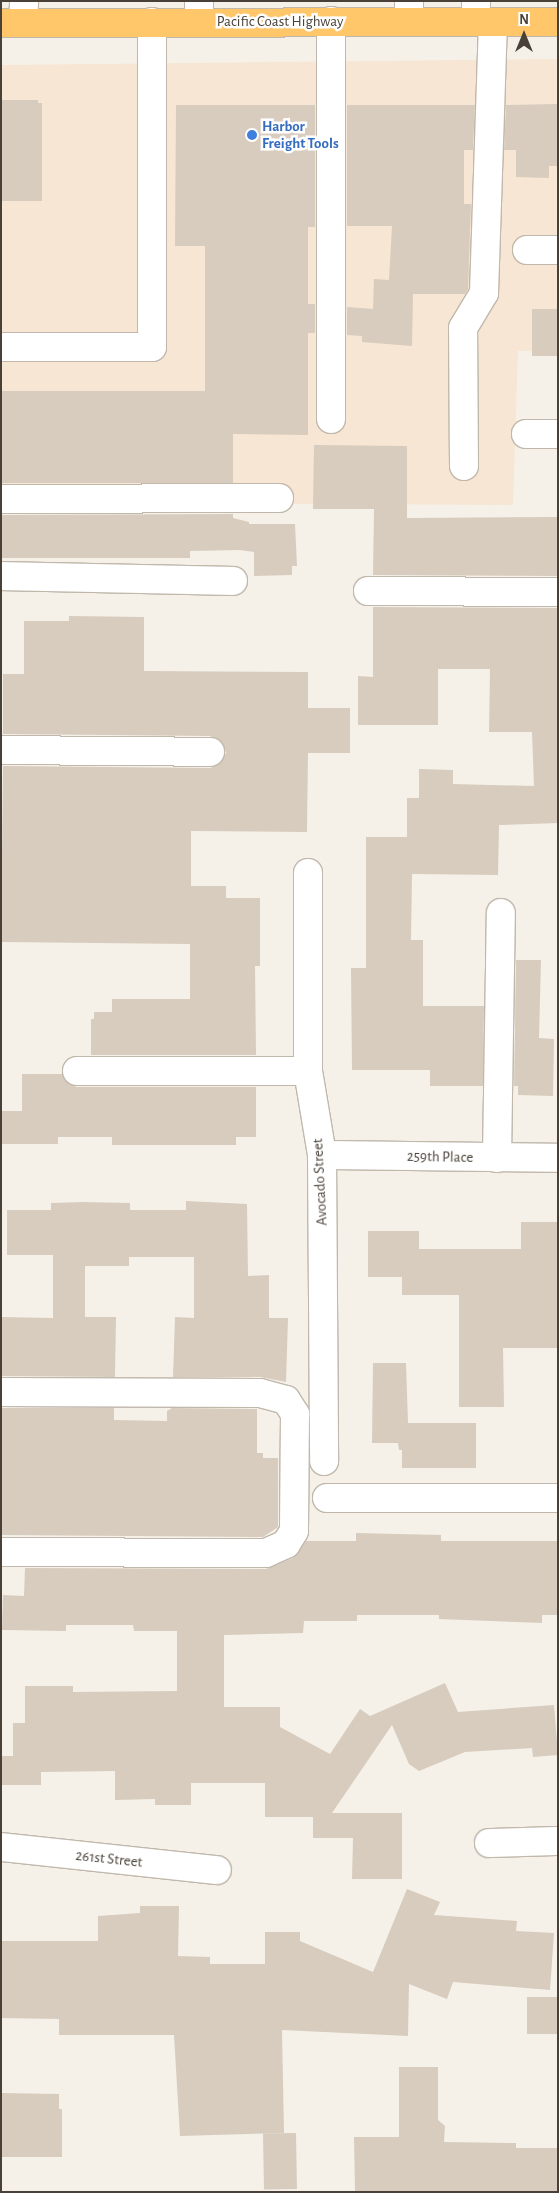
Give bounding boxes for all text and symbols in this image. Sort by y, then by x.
north arrow [499,10,549,60]
street label: Pacific Coast Highway [217,13,343,31]
text: N [519,13,529,27]
place label: Harbor Freight Tools [262,117,339,152]
marker: Harbor Freight Tools [246,129,258,141]
street label: Avocado Street [309,1138,331,1226]
street label: 259th Place [407,1147,473,1167]
street label: 261st Street [75,1847,143,1871]

